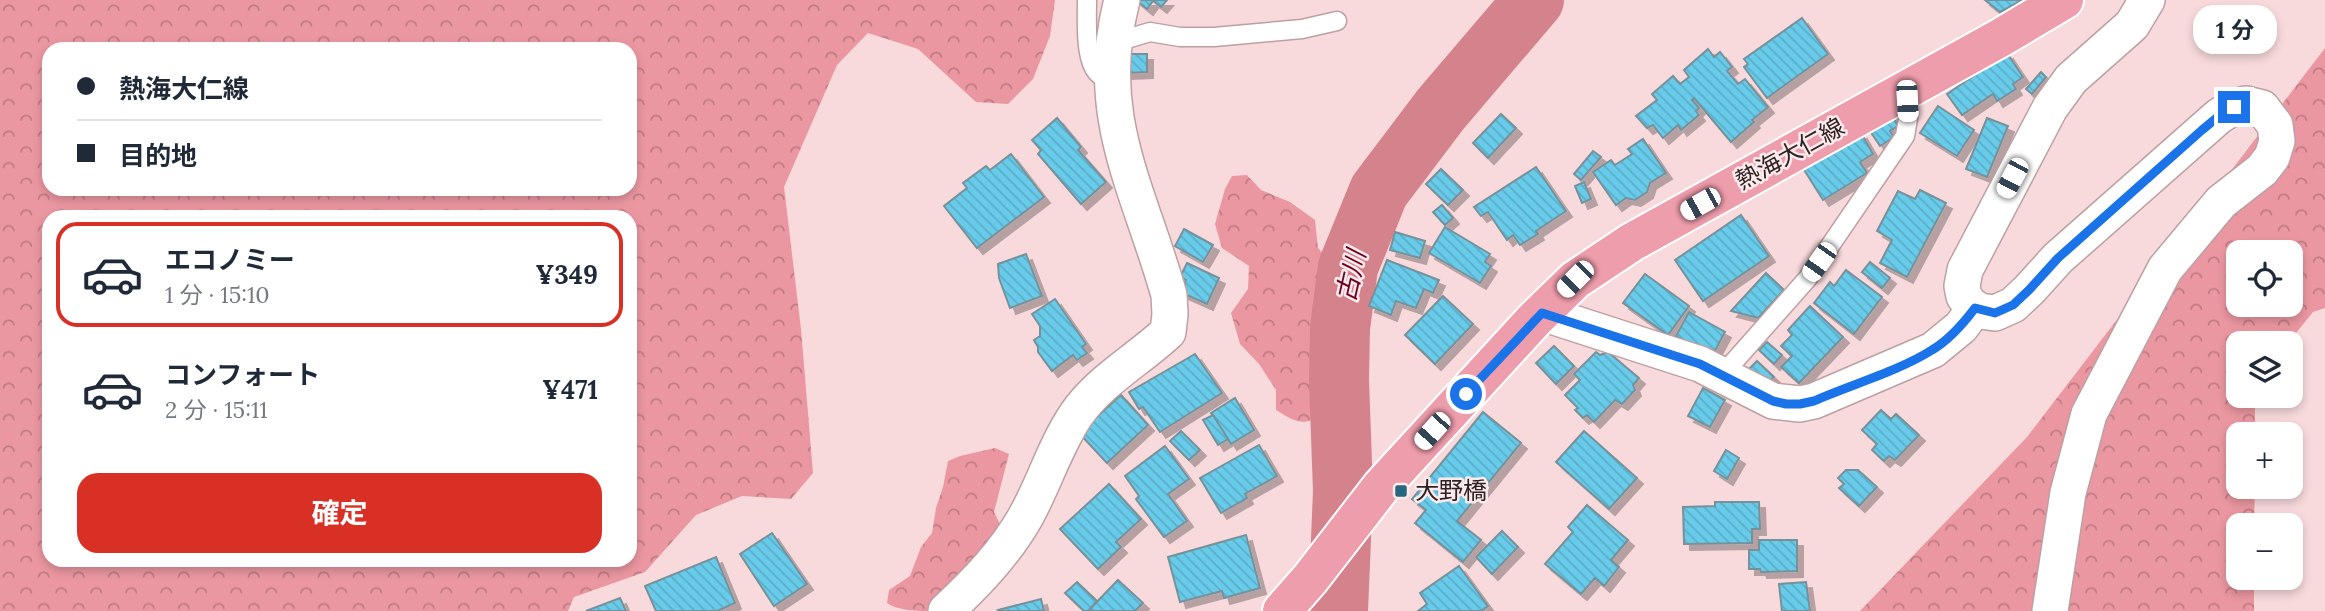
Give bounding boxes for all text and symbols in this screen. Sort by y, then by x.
callout: 1 分 [2192,6,2276,55]
text: 1 分 [2216,15,2254,44]
text: 熱海大仁線 [119,72,249,105]
car [1896,79,1919,123]
route end [2218,91,2250,123]
street label: 熱海大仁線 [1730,111,1850,196]
text: 目的地 [119,139,197,172]
car [1993,155,2032,201]
car [1677,185,1724,223]
car [1799,239,1840,285]
map controls [2226,240,2303,590]
button: locate [2226,240,2303,317]
icon: car [81,243,144,306]
text: エコノミー [165,243,295,276]
water label: 古川 [1329,244,1373,305]
car [1553,257,1598,301]
text: ¥349 [535,258,598,291]
text: 1 分 · 15:10 [165,280,270,309]
button: layers [2226,331,2303,408]
icon: car [81,358,144,421]
text: コンフォート [165,358,320,391]
text: ¥471 [542,373,598,406]
route start [1450,378,1482,410]
text: 2 分 · 15:11 [165,395,268,424]
car [1411,408,1454,454]
button: + [2226,422,2303,499]
button: 確定 [77,473,602,553]
place label: 大野橋 [1415,475,1487,506]
marker: 大野橋 [1393,483,1409,499]
button: − [2226,513,2303,590]

